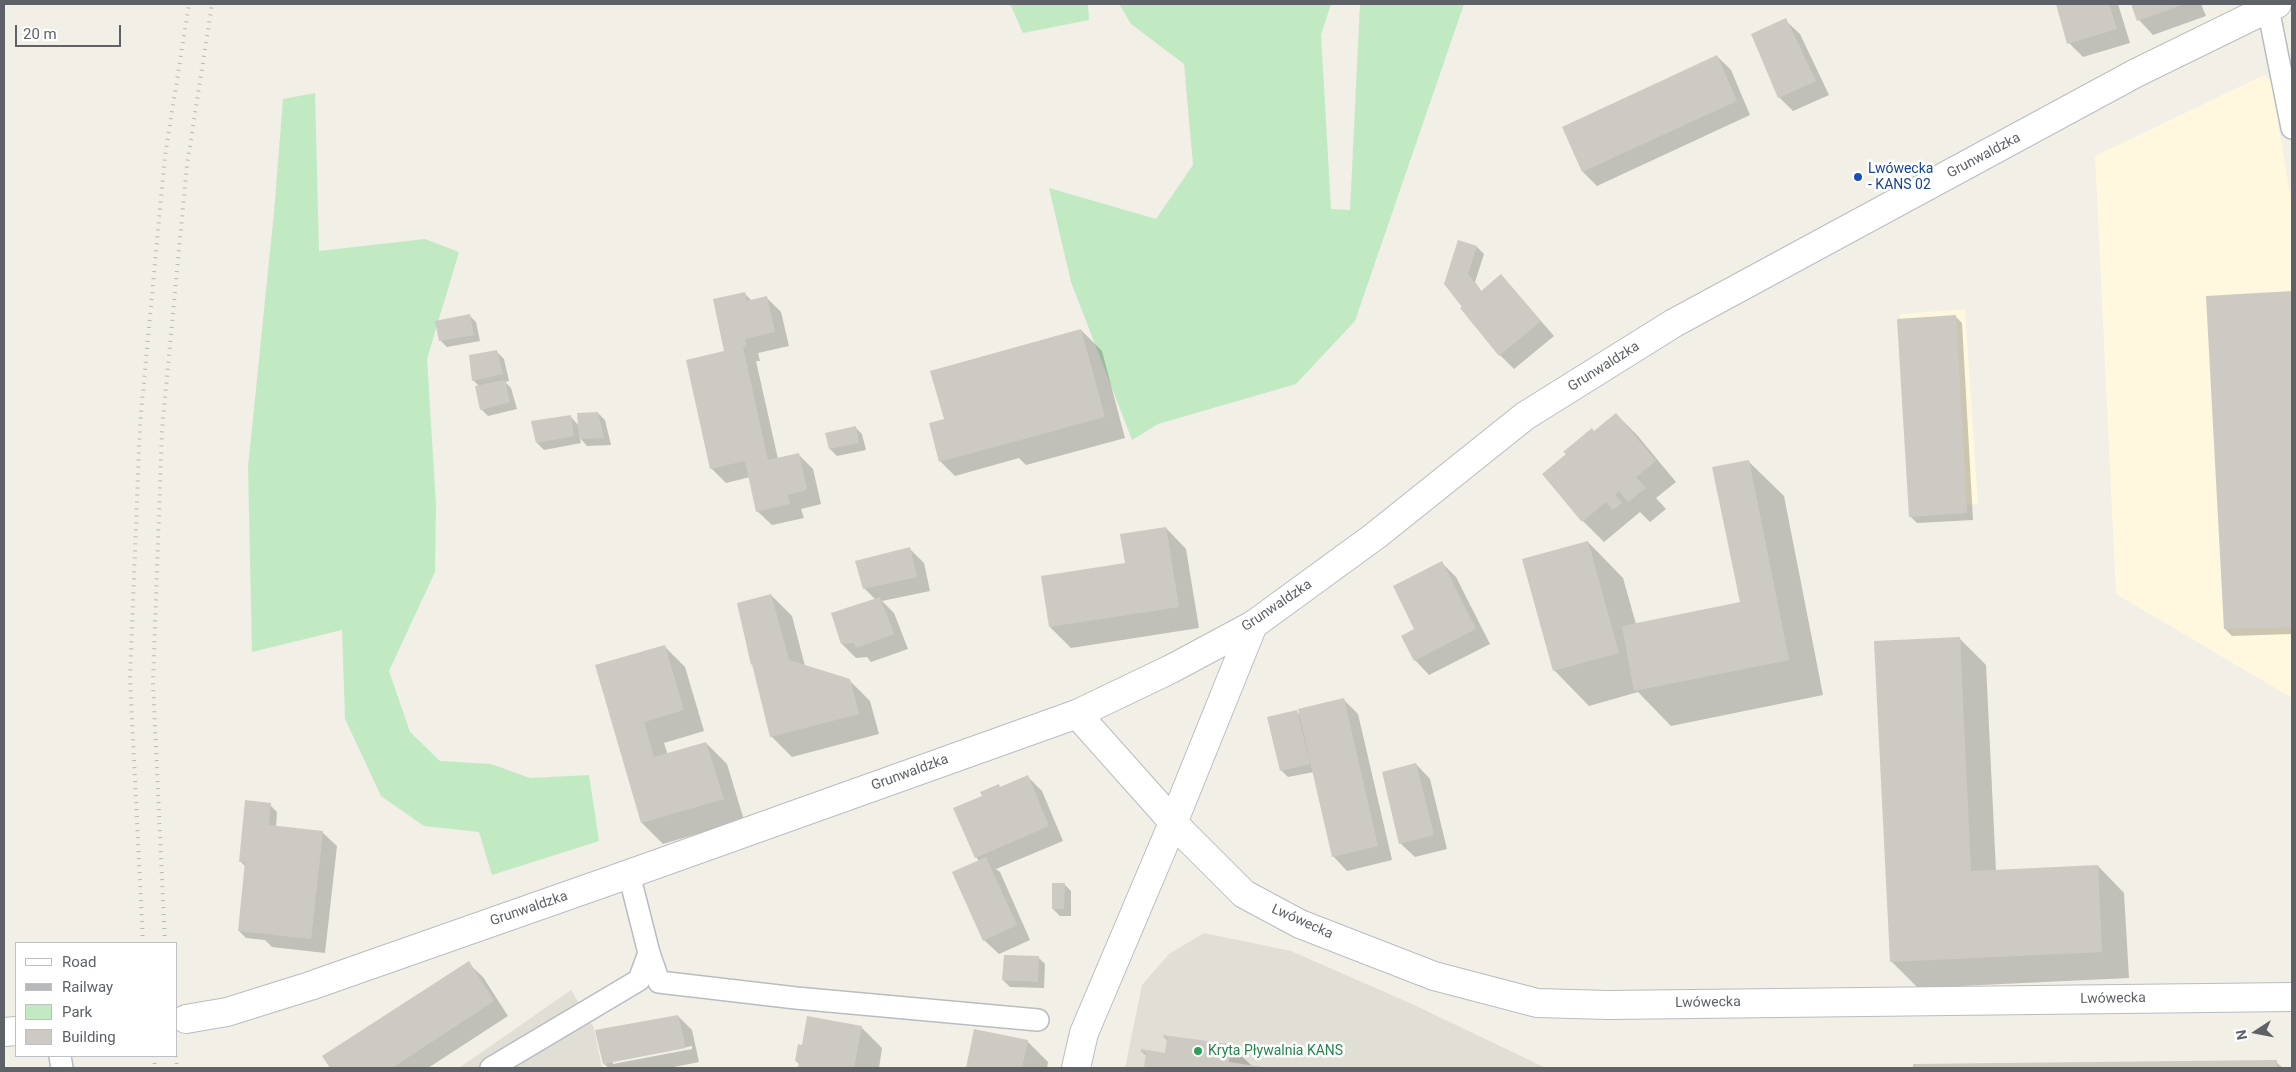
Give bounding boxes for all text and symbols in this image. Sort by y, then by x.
scale bar [18,15,124,47]
text: 20 m [23,25,57,43]
street label: Grunwaldzka [1944,130,2024,182]
place label: Lwówecka - KANS 02 [1868,161,1933,193]
marker: Lwówecka - KANS 02 [1852,171,1864,183]
street label: Grunwaldzka [1565,338,1643,396]
street label: Grunwaldzka [1239,576,1315,636]
street label: Grunwaldzka [869,751,951,795]
street label: Grunwaldzka [488,888,570,930]
street label: Lwówecka [1269,901,1335,943]
legend [15,942,178,1057]
text: Road [62,953,96,971]
text: Railway [62,978,113,996]
street label: Lwówecka [2080,990,2146,1008]
street label: Lwówecka [1675,994,1741,1012]
text: Park [62,1003,92,1021]
north arrow [2231,1007,2281,1057]
text: Building [62,1028,116,1046]
text: N [2232,1028,2250,1041]
place label: Kryta Pływalnia KANS [1208,1043,1343,1059]
marker: Kryta Pływalnia KANS [1192,1045,1204,1057]

